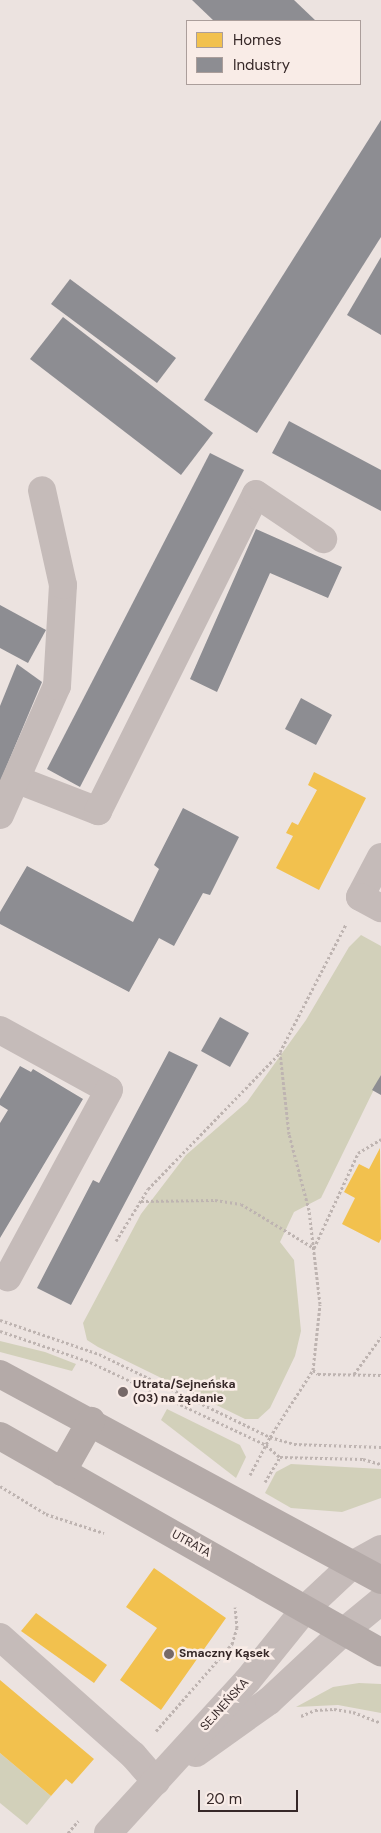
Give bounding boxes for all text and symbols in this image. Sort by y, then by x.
legend [186,20,361,85]
text: Homes [233,30,282,50]
text: Industry [233,55,290,75]
place label: Utrata/Sejneńska (03) na żądanie [133,1378,236,1406]
marker: Utrata/Sejneńska (03) na żądanie [117,1386,129,1398]
street label: UTRATA [169,1527,213,1561]
place label: Smaczny Kąsek [179,1647,270,1661]
marker: Smaczny Kąsek [163,1648,175,1660]
street label: SEJNEŃSKA [198,1676,252,1734]
scale bar [201,1780,301,1812]
text: 20 m [206,1789,242,1809]

